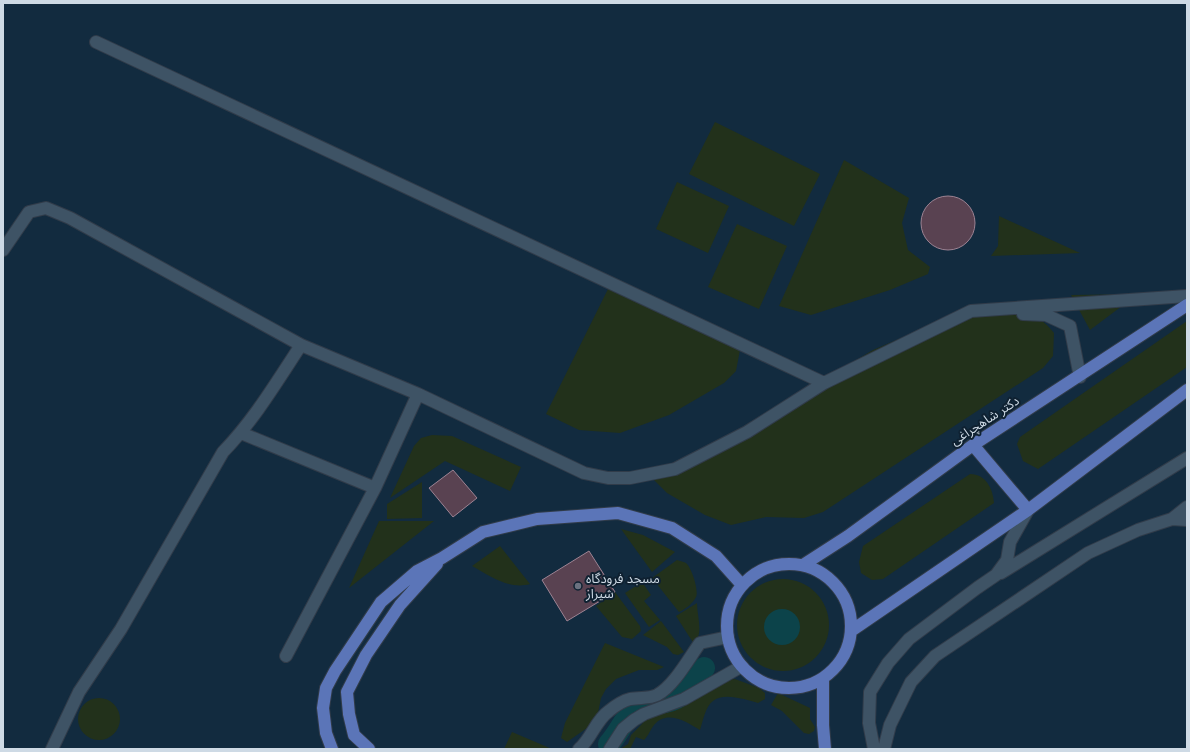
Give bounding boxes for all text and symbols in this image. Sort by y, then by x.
street label: دکتر شاهچراغی [944,388,1026,454]
place label: مسجد فرودگاه شیراز [585,565,660,608]
marker: مسجد فرودگاه شیراز [573,581,583,591]

